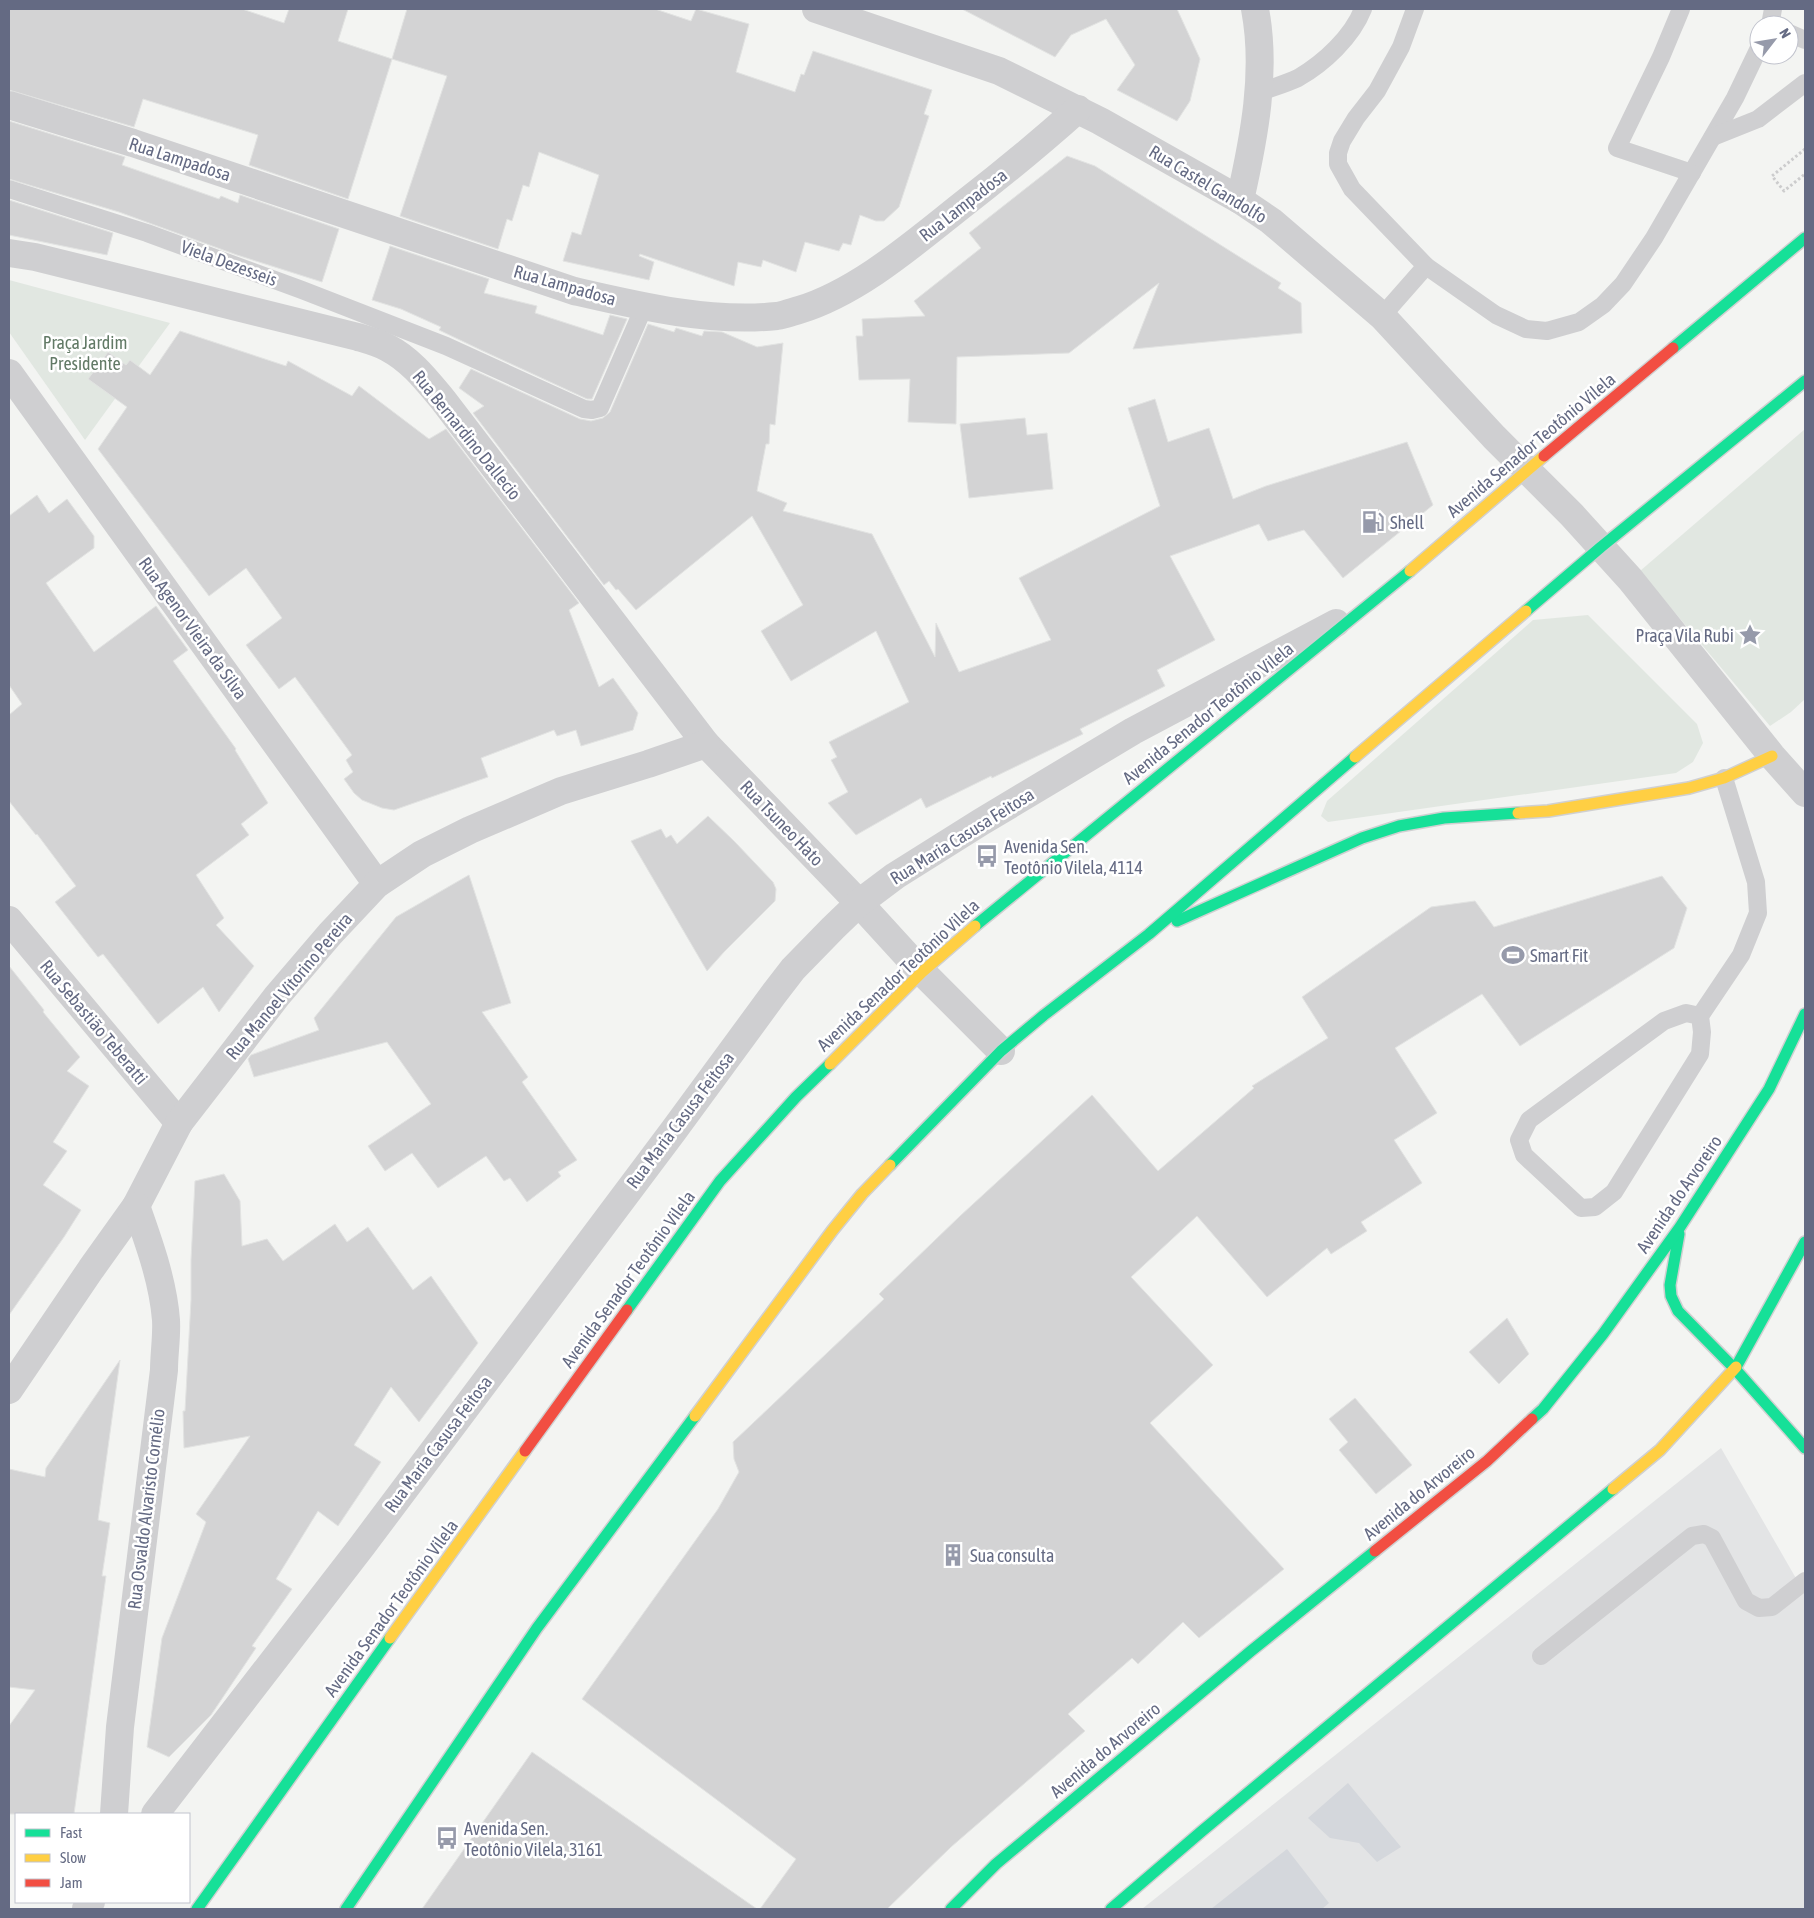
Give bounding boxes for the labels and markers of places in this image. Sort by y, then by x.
fuel station icon: Shell [1360,509,1386,535]
place label: Shell [1390,512,1424,533]
place icon: Praça Vila Rubi [1737,622,1763,648]
place label: Praça Vila Rubi [1635,625,1734,646]
place label: Avenida Sen. Teotônio Vilela, 4114 [1004,836,1143,878]
bus stop icon: Avenida Sen. Teotônio Vilela, 4114 [974,843,1000,869]
sports icon: Smart Fit [1500,942,1526,968]
place label: Smart Fit [1530,945,1588,966]
building icon: Sua consulta [940,1542,966,1568]
place label: Sua consulta [970,1545,1054,1566]
place label: Avenida Sen. Teotônio Vilela, 3161 [464,1818,603,1860]
bus stop icon: Avenida Sen. Teotônio Vilela, 3161 [434,1825,460,1851]

